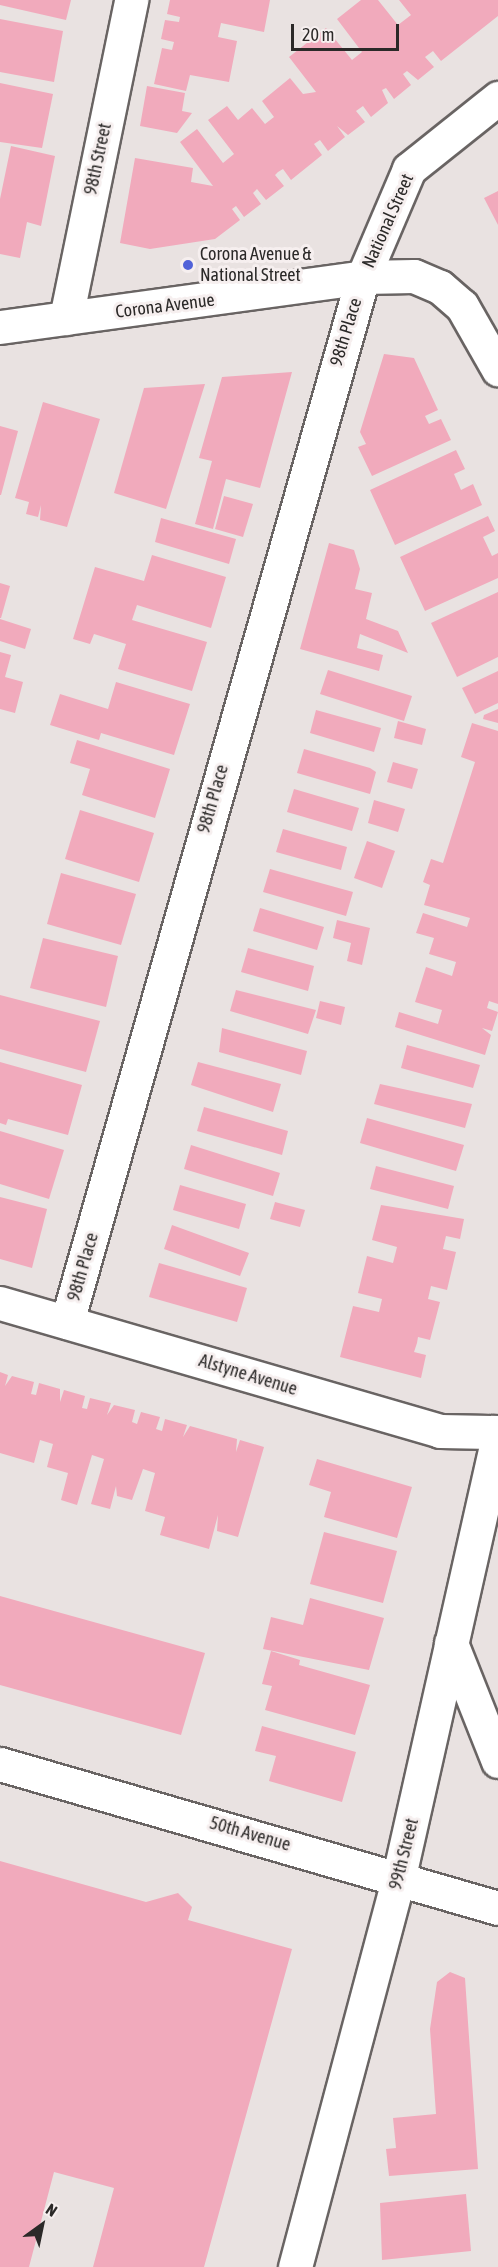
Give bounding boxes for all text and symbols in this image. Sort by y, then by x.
scale bar [294,12,402,50]
text: 20 m [302,24,334,45]
street label: 98th Street [80,121,116,197]
street label: National Street [358,171,418,271]
place label: Corona Avenue & National Street [200,244,312,286]
marker: Corona Avenue & National Street [181,258,195,272]
street label: Corona Avenue [114,289,216,323]
street label: 98th Place [325,295,367,369]
street label: 98th Place [193,762,233,836]
street label: 98th Place [63,1230,103,1304]
street label: Alstyne Avenue [196,1350,300,1400]
street label: 50th Avenue [207,1812,293,1856]
street label: 99th Street [385,1816,423,1892]
north arrow [12,2195,72,2255]
text: N [43,2200,61,2220]

